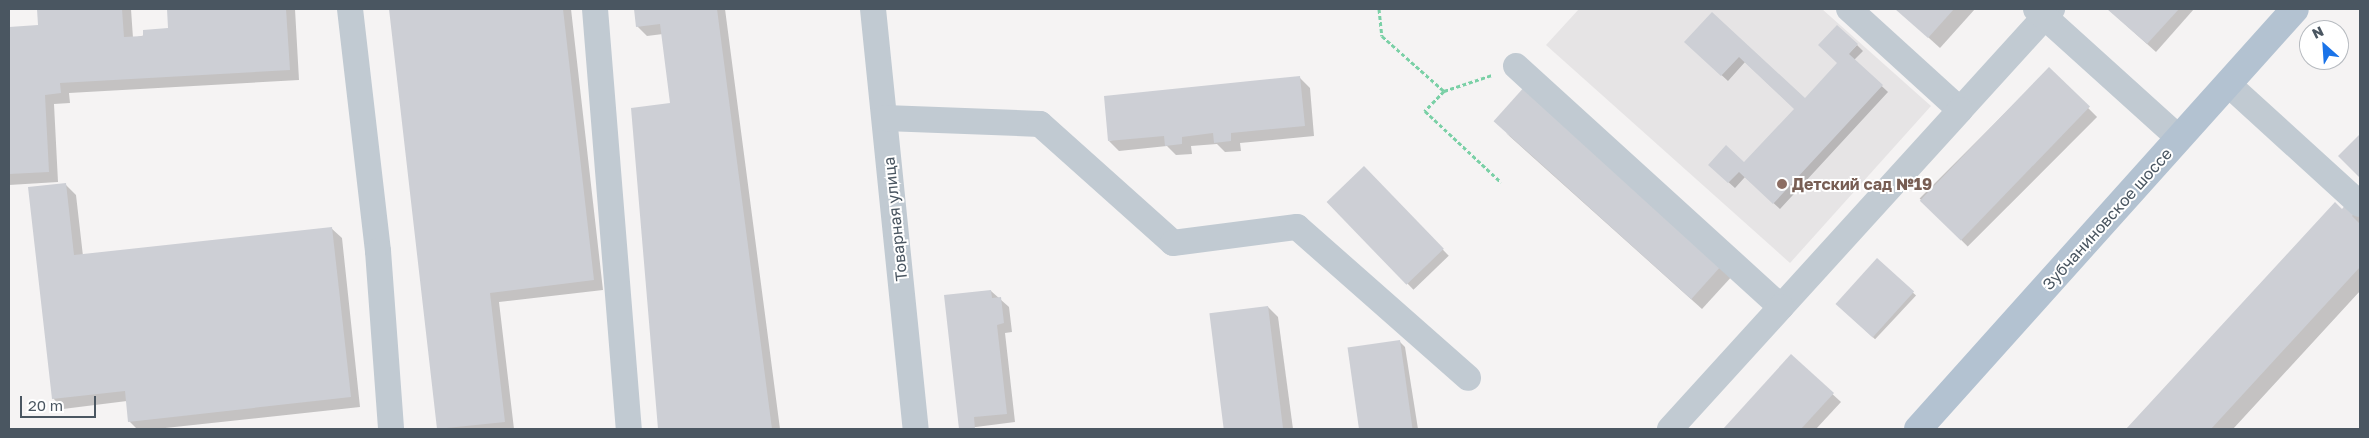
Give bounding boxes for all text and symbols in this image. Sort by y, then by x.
north arrow [2299,20,2349,70]
text: N [2309,22,2326,42]
street label: Зубчаниновское шоссе [2038,144,2176,294]
street label: Товарная улица [879,156,911,282]
place label: Детский сад №19 [1792,174,1932,194]
marker: Детский сад №19 [1776,178,1788,190]
scale bar [22,386,99,418]
text: 20 m [28,396,63,414]

